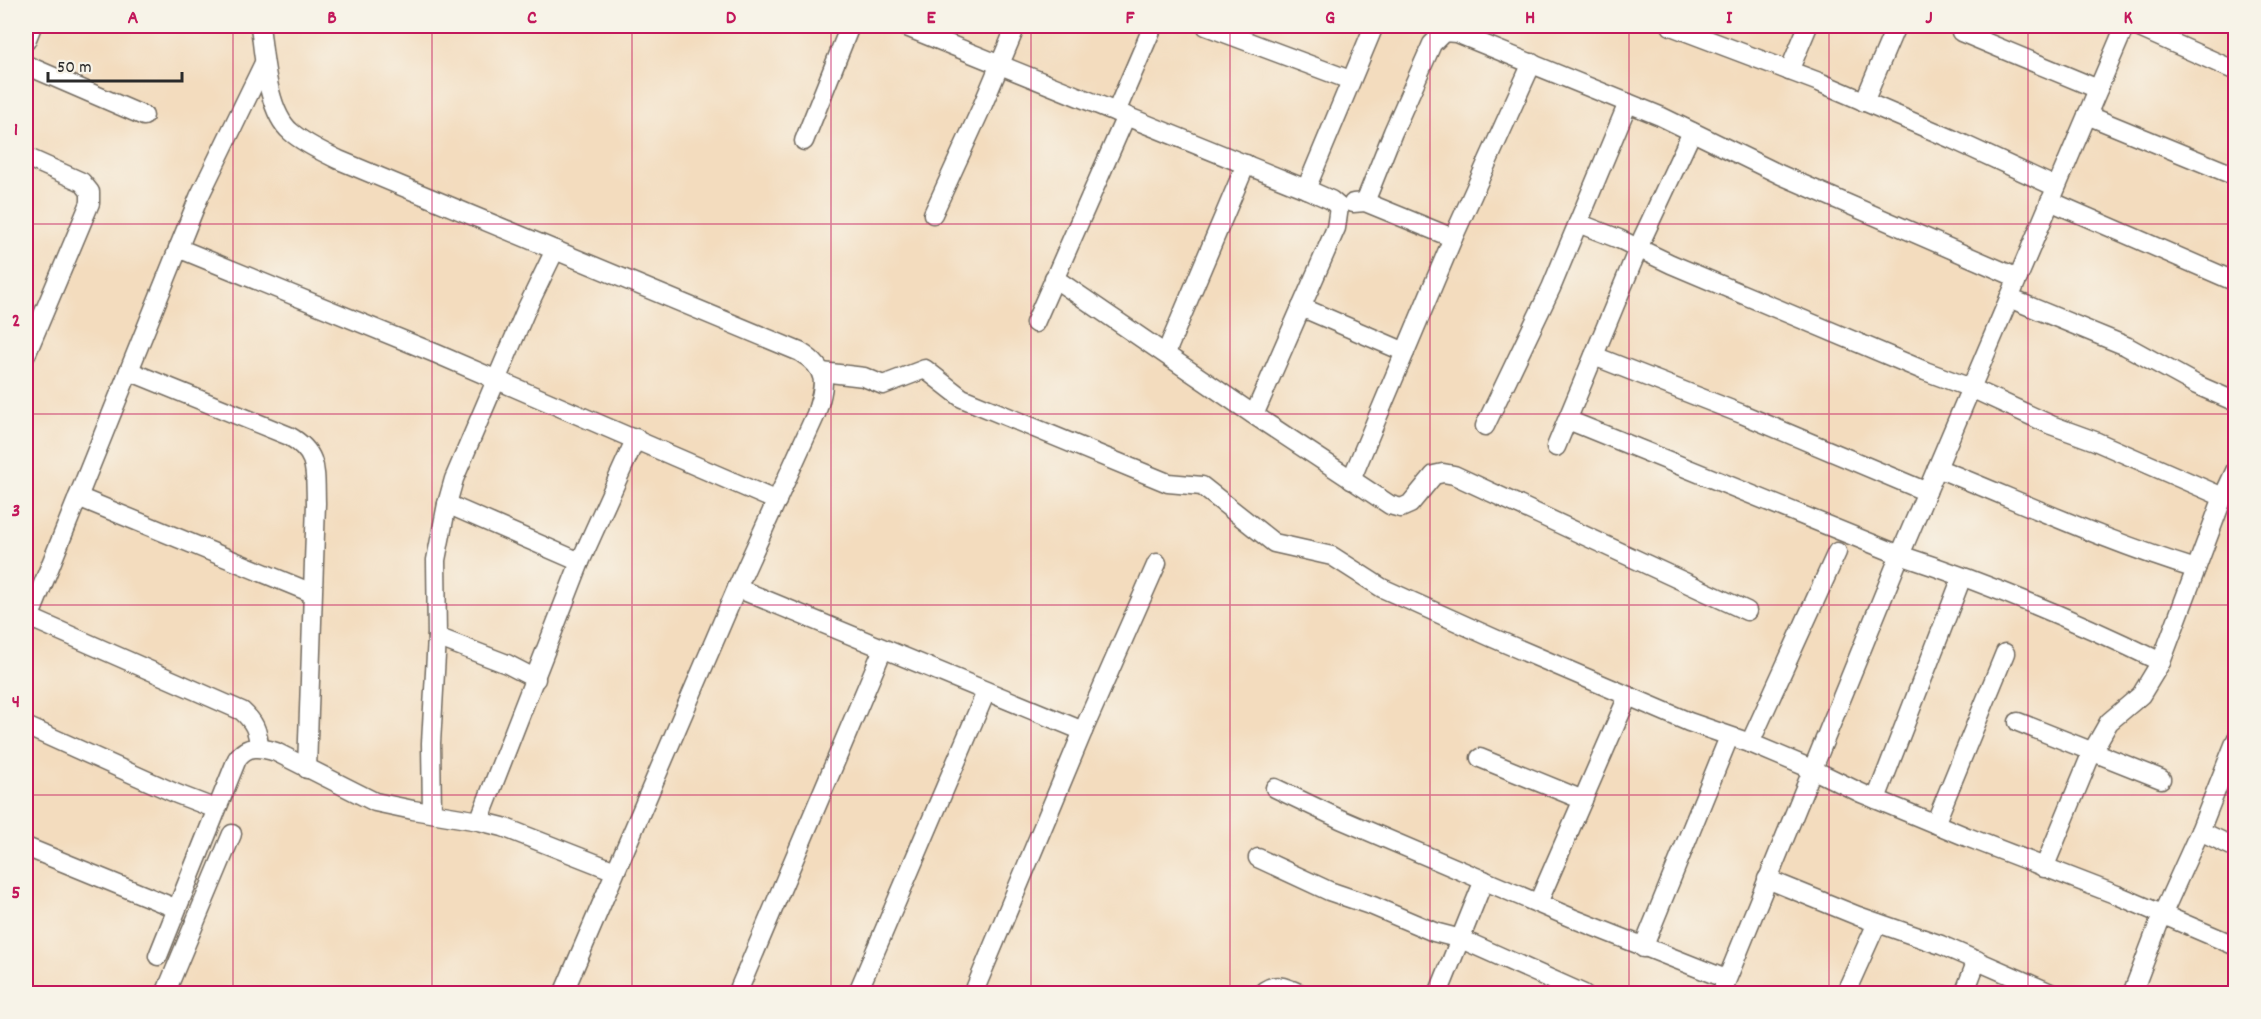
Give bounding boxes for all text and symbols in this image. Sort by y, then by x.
text: A [128,5,139,33]
text: B [327,5,337,33]
text: C [527,5,537,33]
text: D [726,5,737,33]
text: E [926,5,936,33]
text: F [1126,5,1136,33]
text: G [1325,5,1335,33]
text: H [1525,5,1535,33]
text: I [1726,5,1733,33]
text: J [1925,5,1933,33]
text: K [2123,5,2133,33]
scale bar [48,45,182,83]
text: 50 m [57,56,92,81]
text: 1 [14,117,18,145]
text: 2 [12,308,20,336]
text: 3 [12,498,20,526]
text: 4 [12,689,20,717]
text: 5 [11,880,21,908]

